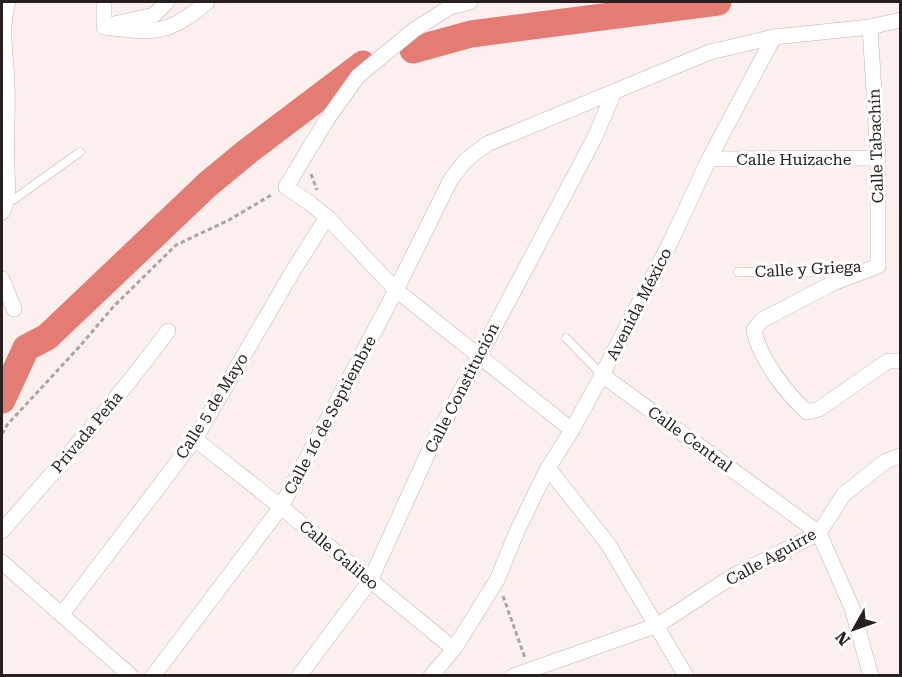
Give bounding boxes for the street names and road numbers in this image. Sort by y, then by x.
street label: Calle Tabachín [865,88,887,204]
street label: Calle Huizache [736,150,852,169]
street label: Avenida México [602,244,676,363]
street label: Calle y Griega [754,257,862,281]
street label: Calle Constitución [421,320,503,456]
street label: Calle 16 de Septiembre [280,332,380,498]
street label: Calle 5 de Mayo [172,349,252,462]
street label: Privada Peña [48,387,127,476]
street label: Calle Central [644,402,736,476]
street label: Calle Galileo [295,516,383,594]
street label: Calle Aguirre [723,524,820,590]

